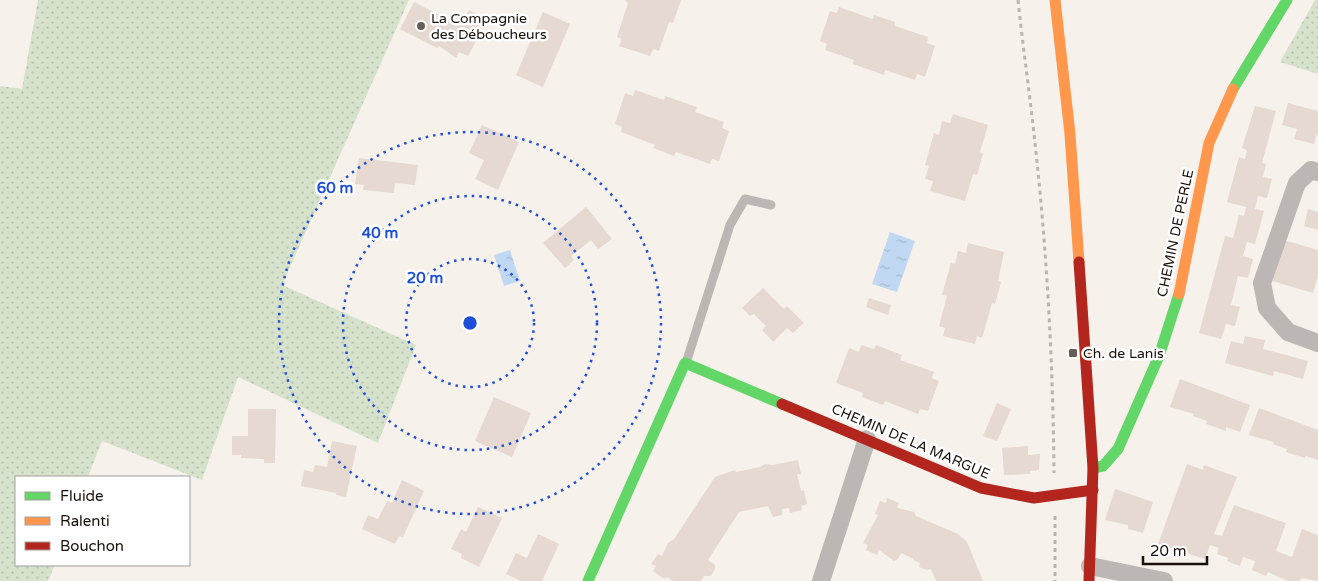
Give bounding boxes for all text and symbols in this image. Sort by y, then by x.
place label: La Compagnie des Déboucheurs [431,10,547,43]
marker: La Compagnie des Déboucheurs [415,20,427,32]
street label: CHEMIN DE PERLE [1154,168,1197,298]
text: 60 m [317,179,353,197]
text: 40 m [362,224,398,242]
text: 20 m [407,269,443,287]
centre of rings [461,314,479,332]
place label: Ch. de Lanis [1083,345,1164,362]
marker: Ch. de Lanis [1067,347,1079,359]
street label: CHEMIN DE LA MARGUE [829,400,993,483]
legend [15,476,190,566]
text: Fluide [60,487,104,505]
text: Ralenti [60,512,110,530]
scale bar [1143,534,1207,566]
text: Bouchon [60,537,124,555]
text: 20 m [1150,542,1187,560]

